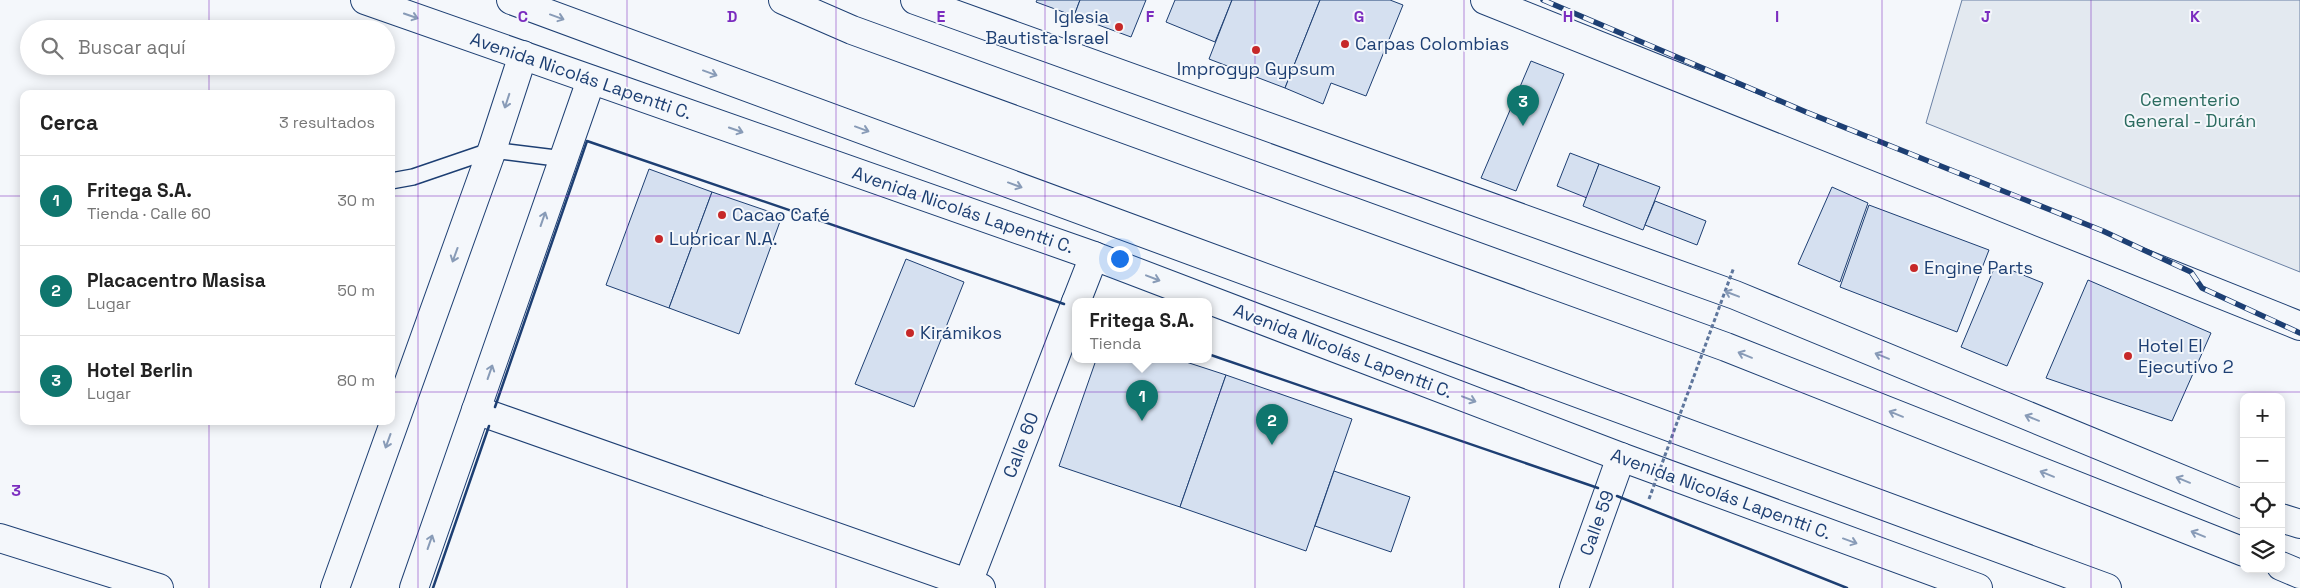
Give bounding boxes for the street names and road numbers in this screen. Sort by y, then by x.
street label: Avenida Nicolás Lapentti C. [467,27,695,124]
street label: Avenida Nicolás Lapentti C. [849,161,1077,258]
street label: Avenida Nicolás Lapentti C. [1230,298,1456,403]
street label: Calle 60 [998,409,1044,481]
street label: Avenida Nicolás Lapentti C. [1608,443,1834,544]
street label: Calle 59 [1574,487,1619,559]

